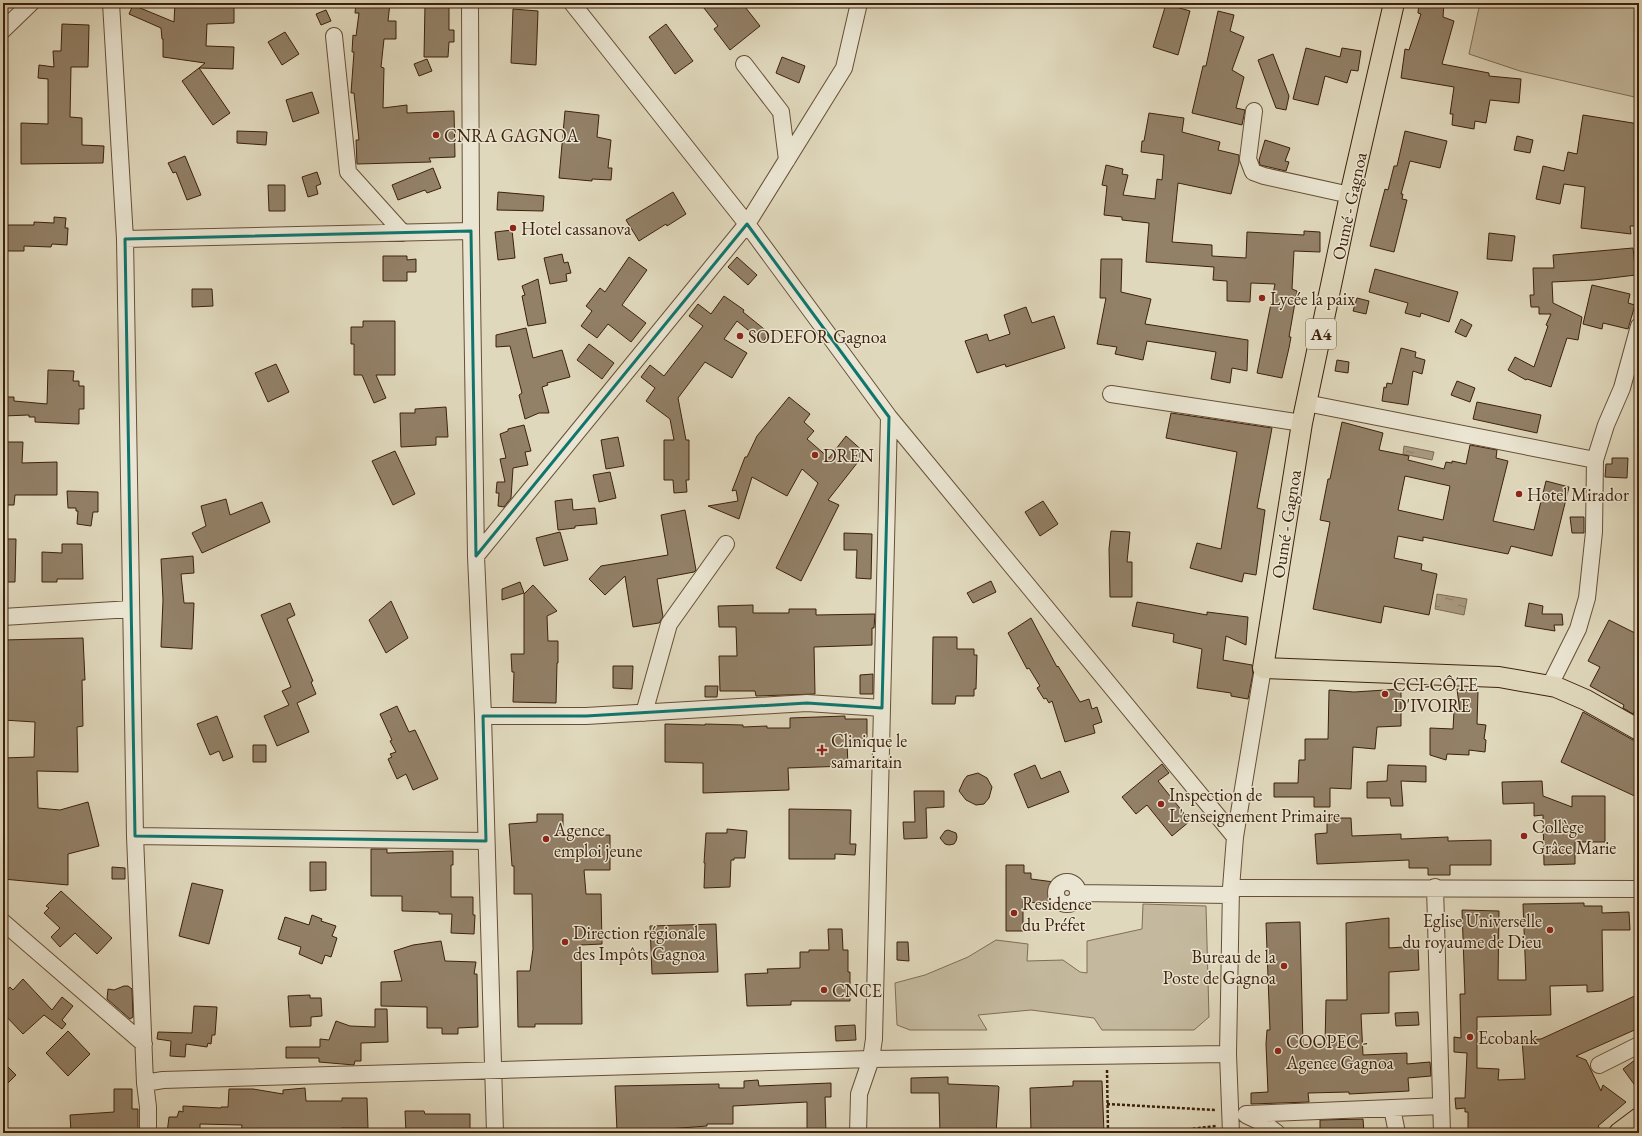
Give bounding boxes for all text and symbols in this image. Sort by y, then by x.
place label: CNRA GAGNOA [444,124,579,147]
marker: CNRA GAGNOA [431,130,441,140]
street label: Oumé - Gagnoa [1326,149,1372,262]
place label: Hotel cassanova [521,217,632,240]
marker: Hotel cassanova [508,223,518,233]
place label: Lycée la paix [1270,287,1355,310]
marker: Lycée la paix [1257,293,1267,303]
road number: A4 [1306,319,1336,349]
place label: SODEFOR Gagnoa [748,325,887,348]
marker: SODEFOR Gagnoa [735,331,745,341]
place label: DREN [823,444,875,467]
marker: DREN [810,450,820,460]
street label: Oumé - Gagnoa [1266,467,1306,580]
place label: Hotel Mirador [1527,483,1629,506]
marker: Hotel Mirador [1514,489,1524,499]
place label: CCI-CÔTE D'IVOIRE [1393,673,1478,717]
marker: CCI-CÔTE D'IVOIRE [1380,689,1390,699]
place label: Clinique le samaritain [831,729,907,773]
marker: Clinique le samaritain [816,744,828,756]
place label: Inspection de L'enseignement Primaire [1169,783,1340,827]
marker: Inspection de L'enseignement Primaire [1156,799,1166,809]
place label: Collège Grâce Marie [1532,815,1616,859]
place label: Agence emploi jeune [553,818,642,862]
marker: Collège Grâce Marie [1519,831,1529,841]
marker: Agence emploi jeune [541,834,551,844]
place label: Residence du Préfet [1022,892,1092,936]
marker: Residence du Préfet [1009,908,1019,918]
place label: Eglise Universelle du royaume de Dieu [1402,909,1543,953]
place label: Direction régionale des Impôts Gagnoa [573,921,706,965]
marker: Eglise Universelle du royaume de Dieu [1545,925,1555,935]
marker: Direction régionale des Impôts Gagnoa [560,937,570,947]
place label: Bureau de la Poste de Gagnoa [1163,945,1277,989]
marker: Bureau de la Poste de Gagnoa [1279,961,1289,971]
place label: CNCE [832,979,882,1002]
marker: CNCE [819,985,829,995]
place label: Ecobank [1478,1026,1538,1049]
place label: COOPEC - Agence Gagnoa [1285,1030,1395,1074]
marker: Ecobank [1465,1032,1475,1042]
marker: COOPEC - Agence Gagnoa [1273,1046,1283,1056]

